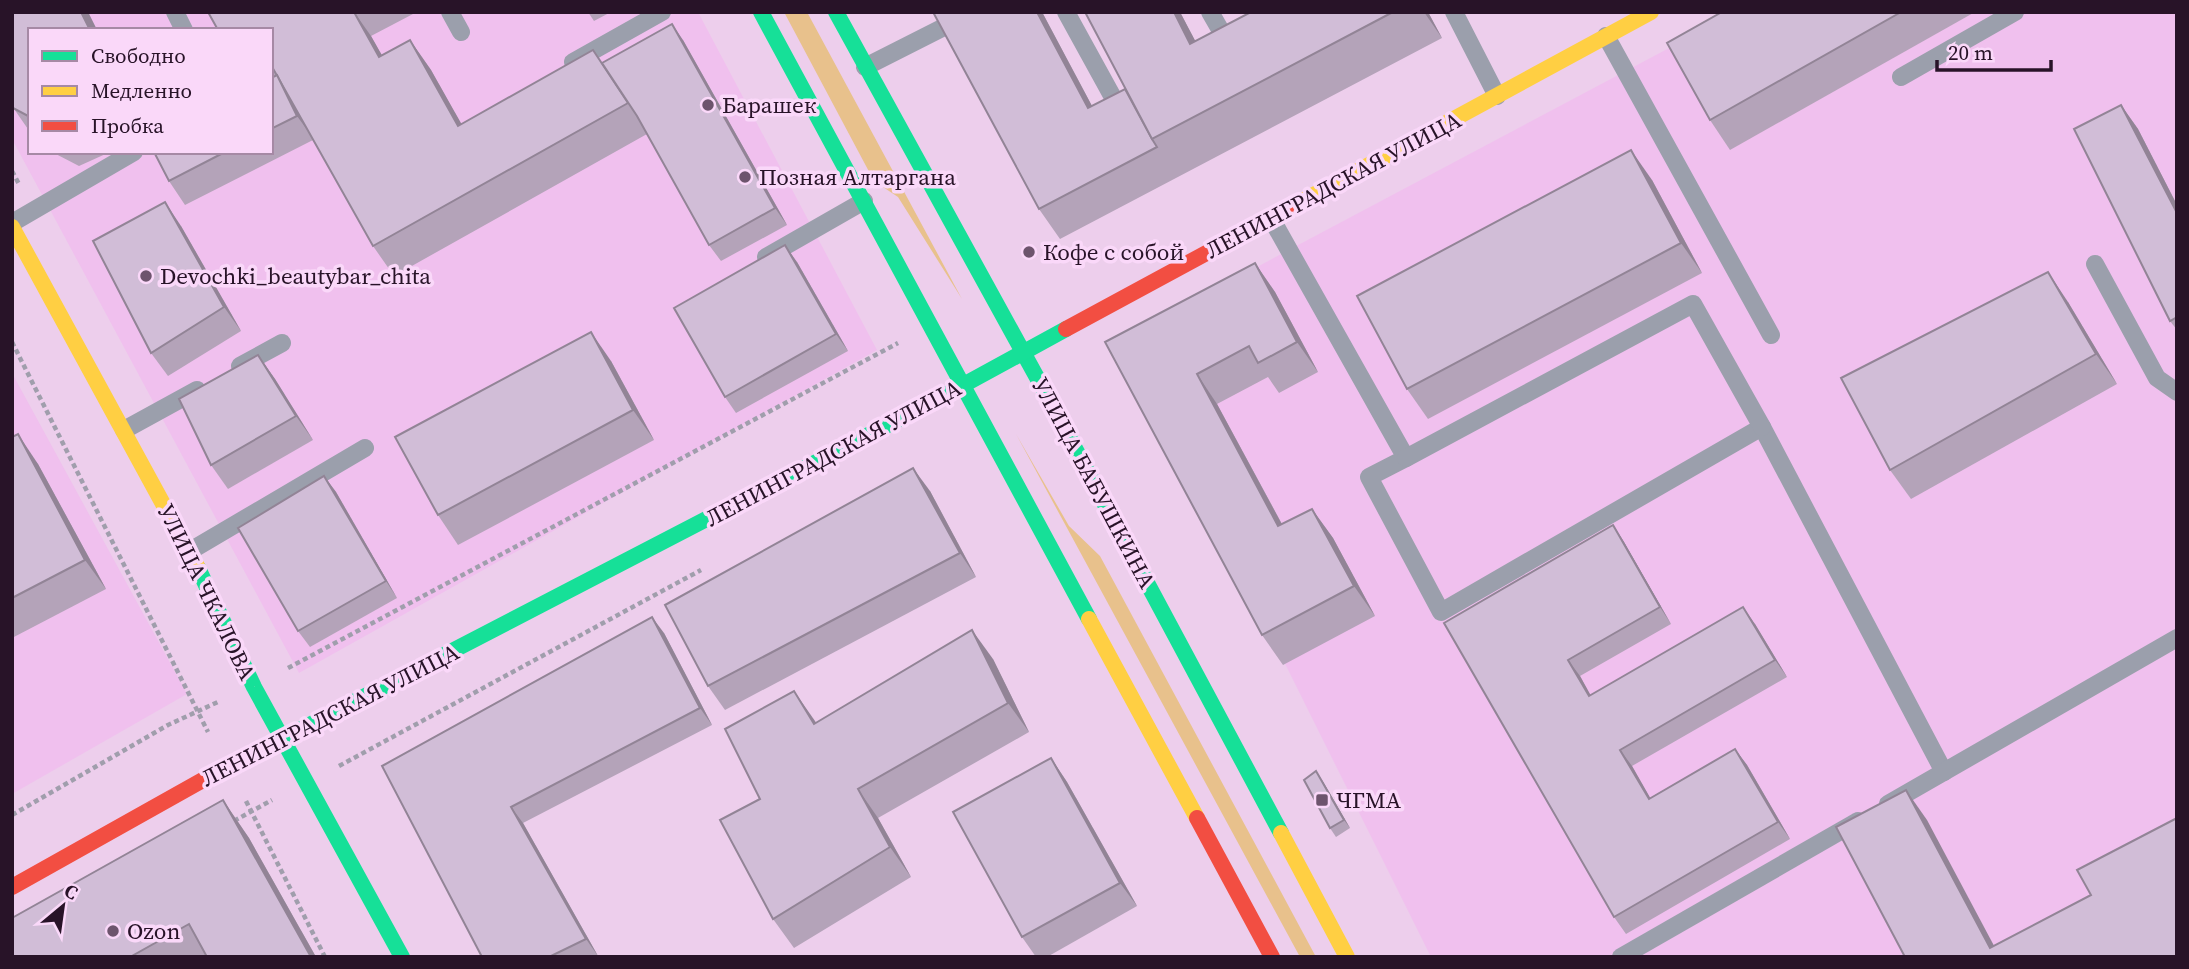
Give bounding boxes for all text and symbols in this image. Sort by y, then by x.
legend [28,28,273,154]
scale bar [1937,28,2051,72]
text: 20 m [1948,38,1993,67]
text: Свободно [91,41,186,70]
text: Медленно [91,76,192,105]
place label: Барашек [722,89,817,121]
marker: Барашек [700,97,716,113]
street label: ЛЕНИНГРАДСКАЯ УЛИЦА [1199,103,1467,266]
text: Пробка [91,111,164,140]
place label: Позная Алтаргана [759,161,956,193]
marker: Позная Алтаргана [737,169,753,185]
place label: Кофе с собой [1043,236,1184,268]
marker: Кофе с собой [1021,244,1037,260]
place label: Devochki_beautybar_chita [160,260,431,292]
marker: Devochki_beautybar_chita [138,268,154,284]
street label: ЛЕНИНГРАДСКАЯ УЛИЦА [699,371,967,534]
street label: УЛИЦА БАБУШКИНА [1025,372,1164,595]
street label: УЛИЦА ЧКАЛОВА [150,498,264,686]
street label: ЛЕНИНГРАДСКАЯ УЛИЦА [195,636,465,794]
place label: ЧГМА [1336,784,1402,816]
marker: ЧГМА [1314,792,1330,808]
north arrow [28,871,98,941]
text: С [60,877,83,905]
place label: Ozon [127,915,180,947]
marker: Ozon [105,923,121,939]

